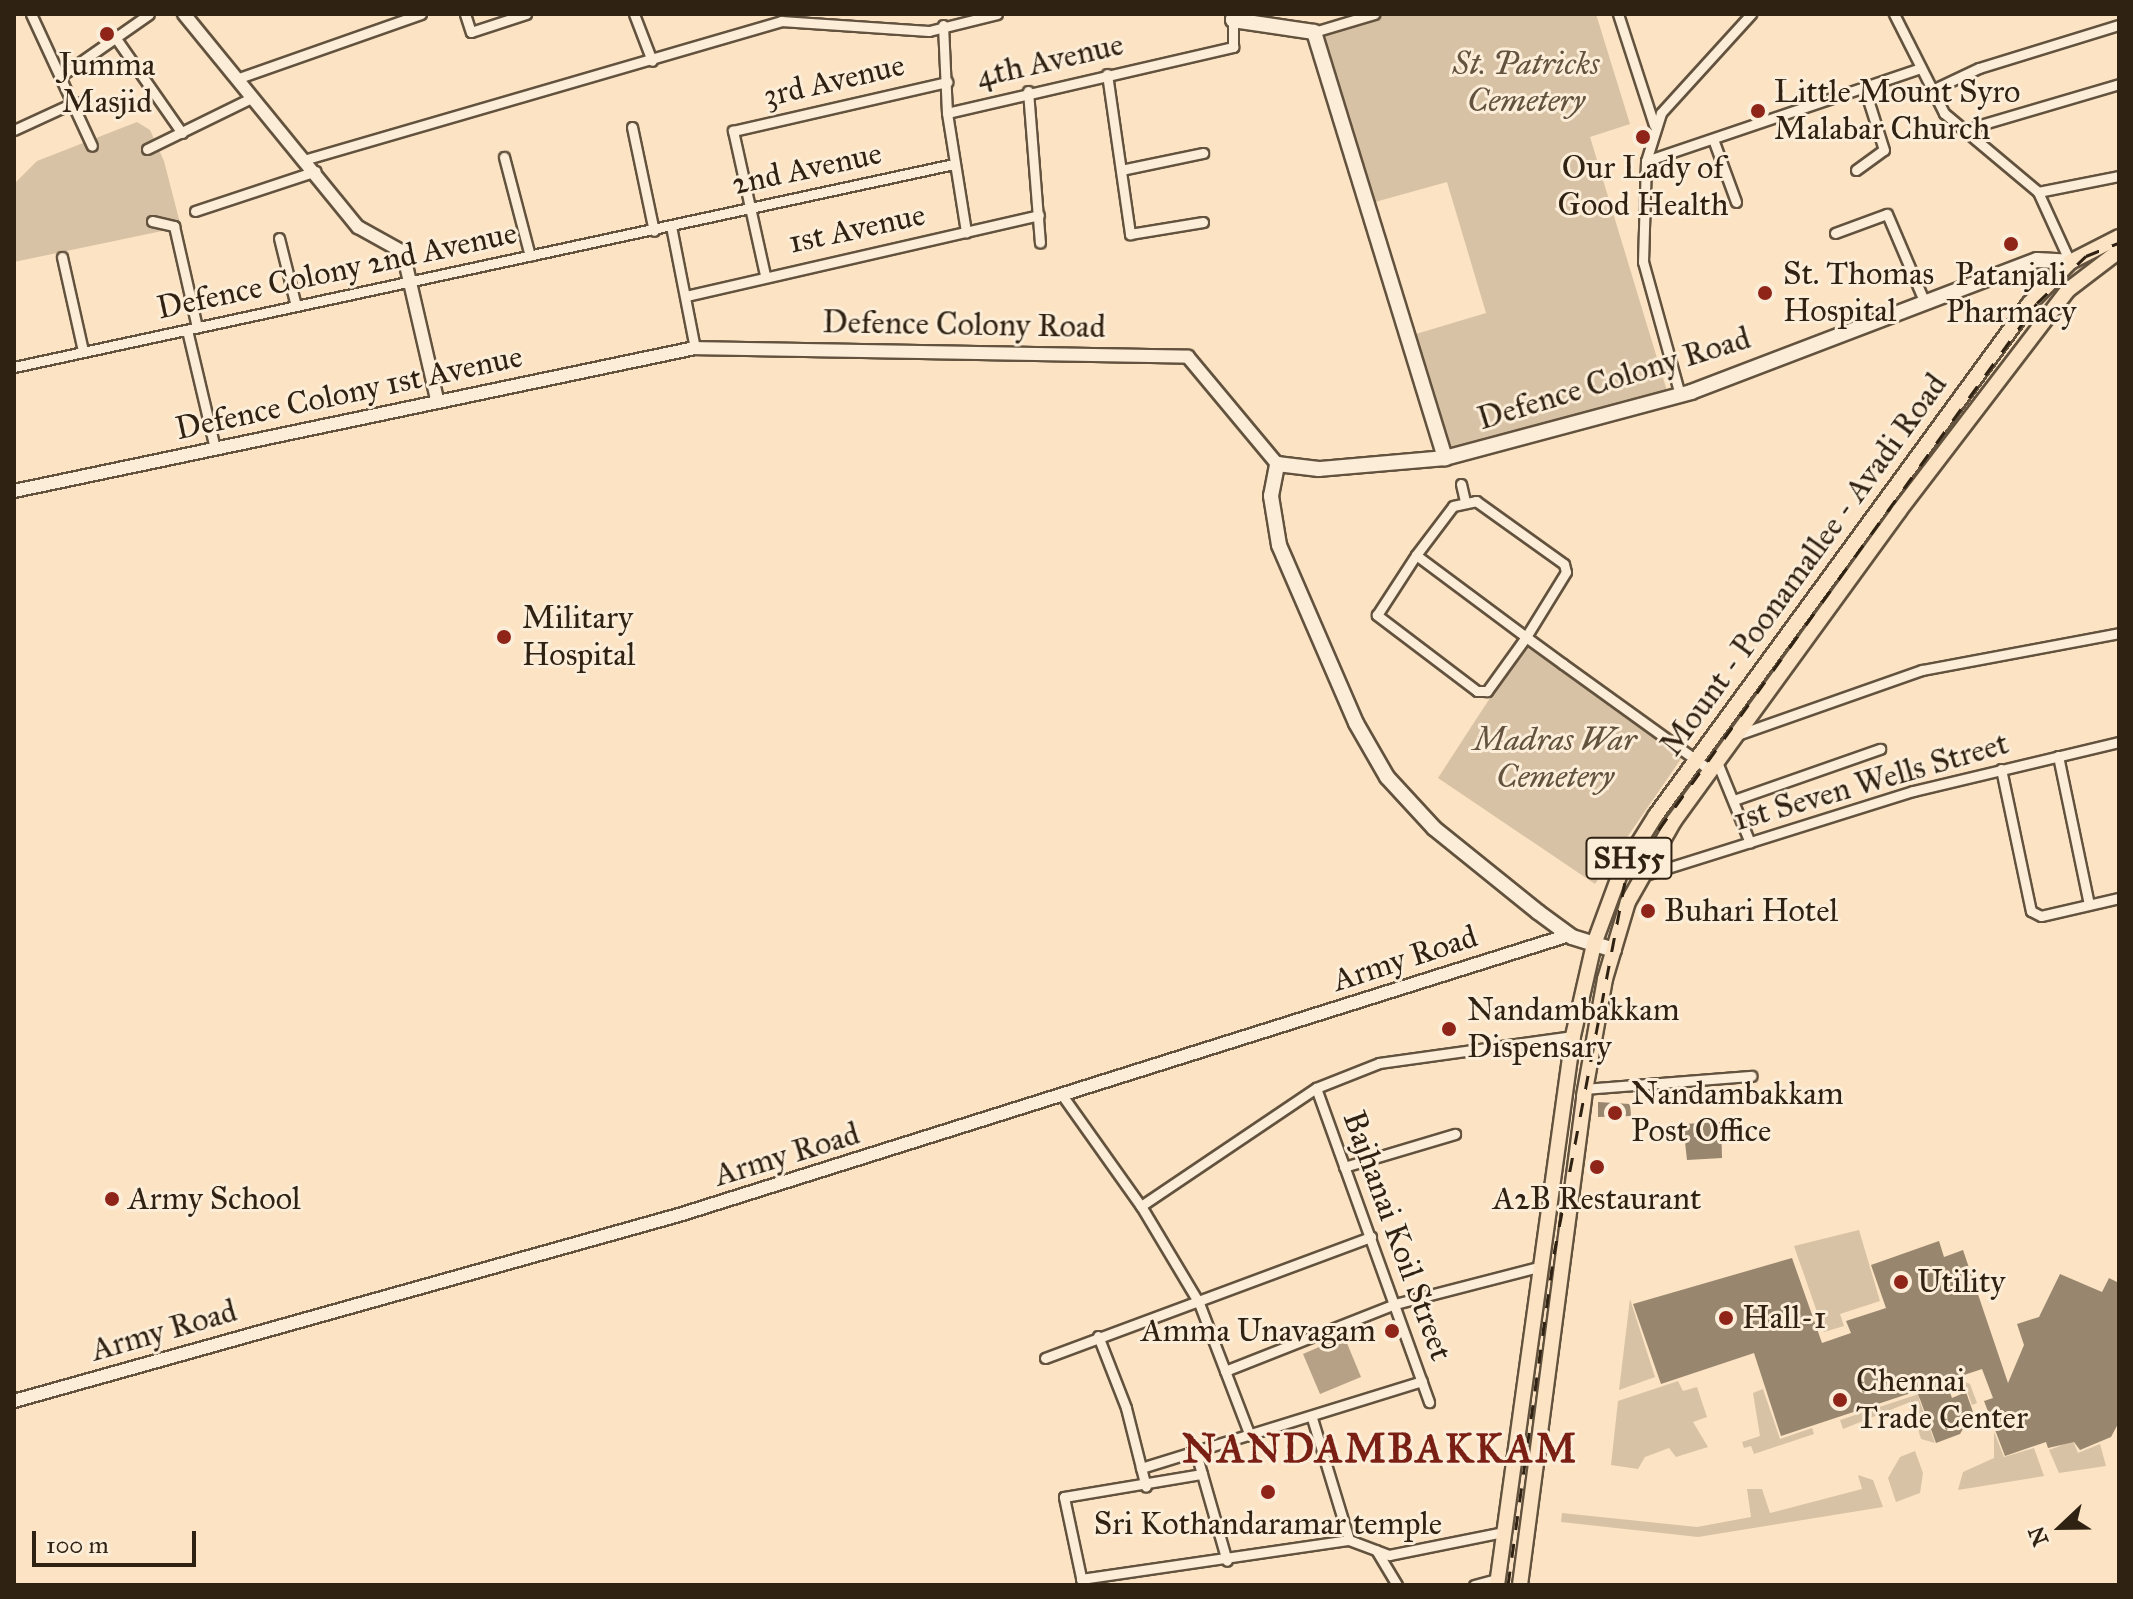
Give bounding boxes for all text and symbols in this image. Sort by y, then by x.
marker: Jumma Masjid [98,25,116,43]
street label: 4th Avenue [973,25,1127,97]
street label: 3rd Avenue [760,46,908,116]
park label: St. Patricks Cemetery [1452,46,1600,121]
place label: Jumma Masjid [59,47,155,122]
place label: Little Mount Syro Malabar Church [1774,74,2020,149]
marker: Little Mount Syro Malabar Church [1749,102,1767,120]
marker: Our Lady of Good Health [1634,128,1652,146]
street label: 2nd Avenue [729,134,885,204]
place label: Our Lady of Good Health [1558,150,1728,225]
street label: 1st Avenue [785,196,929,262]
street label: Defence Colony 2nd Avenue [153,214,521,328]
marker: Patanjali Pharmacy [2002,235,2020,253]
place label: St. Thomas Hospital [1783,256,1934,331]
place label: Patanjali Pharmacy [1946,257,2076,332]
marker: St. Thomas Hospital [1754,282,1776,304]
street label: Defence Colony Road [822,303,1106,347]
street label: Defence Colony Road [1473,319,1755,439]
street label: Defence Colony 1st Avenue [172,337,526,449]
street label: Mount - Poonamallee - Avadi Road [1652,367,1956,763]
place label: Military Hospital [522,600,635,675]
marker: Military Hospital [493,626,515,648]
park label: Madras War Cemetery [1473,722,1637,797]
street label: 1st Seven Wells Street [1729,724,2013,840]
road number: SH55 [1585,832,1673,884]
place label: Buhari Hotel [1664,892,1838,930]
marker: Buhari Hotel [1639,902,1657,920]
street label: Army Road [1328,918,1482,1000]
place label: Nandambakkam Dispensary [1467,992,1680,1067]
marker: Nandambakkam Dispensary [1438,1018,1460,1040]
place label: Nandambakkam Post Office [1631,1076,1844,1151]
marker: Nandambakkam Post Office [1606,1104,1624,1122]
street label: Bajhanai Koil Street [1334,1106,1460,1366]
street label: Army Road [710,1115,864,1195]
marker: A2B Restaurant [1588,1158,1606,1176]
place label: Army School [128,1180,301,1218]
place label: A2B Restaurant [1493,1180,1701,1218]
marker: Army School [103,1190,121,1208]
place label: Utility [1917,1263,2005,1301]
marker: Utility [1892,1273,1910,1291]
street label: Army Road [87,1292,241,1370]
place label: Hall-1 [1742,1299,1826,1337]
marker: Hall-1 [1717,1309,1735,1327]
place label: Amma Unavagam [1141,1312,1376,1350]
marker: Amma Unavagam [1383,1322,1401,1340]
place label: Chennai Trade Center [1856,1363,2028,1438]
marker: Chennai Trade Center [1831,1391,1849,1409]
district label: NANDAMBAKKAM [1182,1425,1578,1473]
marker: Sri Kothandaramar temple [1259,1483,1277,1501]
north arrow [2021,1487,2101,1567]
place label: Sri Kothandaramar temple [1094,1505,1442,1543]
scale bar [36,1515,200,1565]
text: N [2022,1522,2054,1550]
text: 100 m [46,1530,109,1560]

